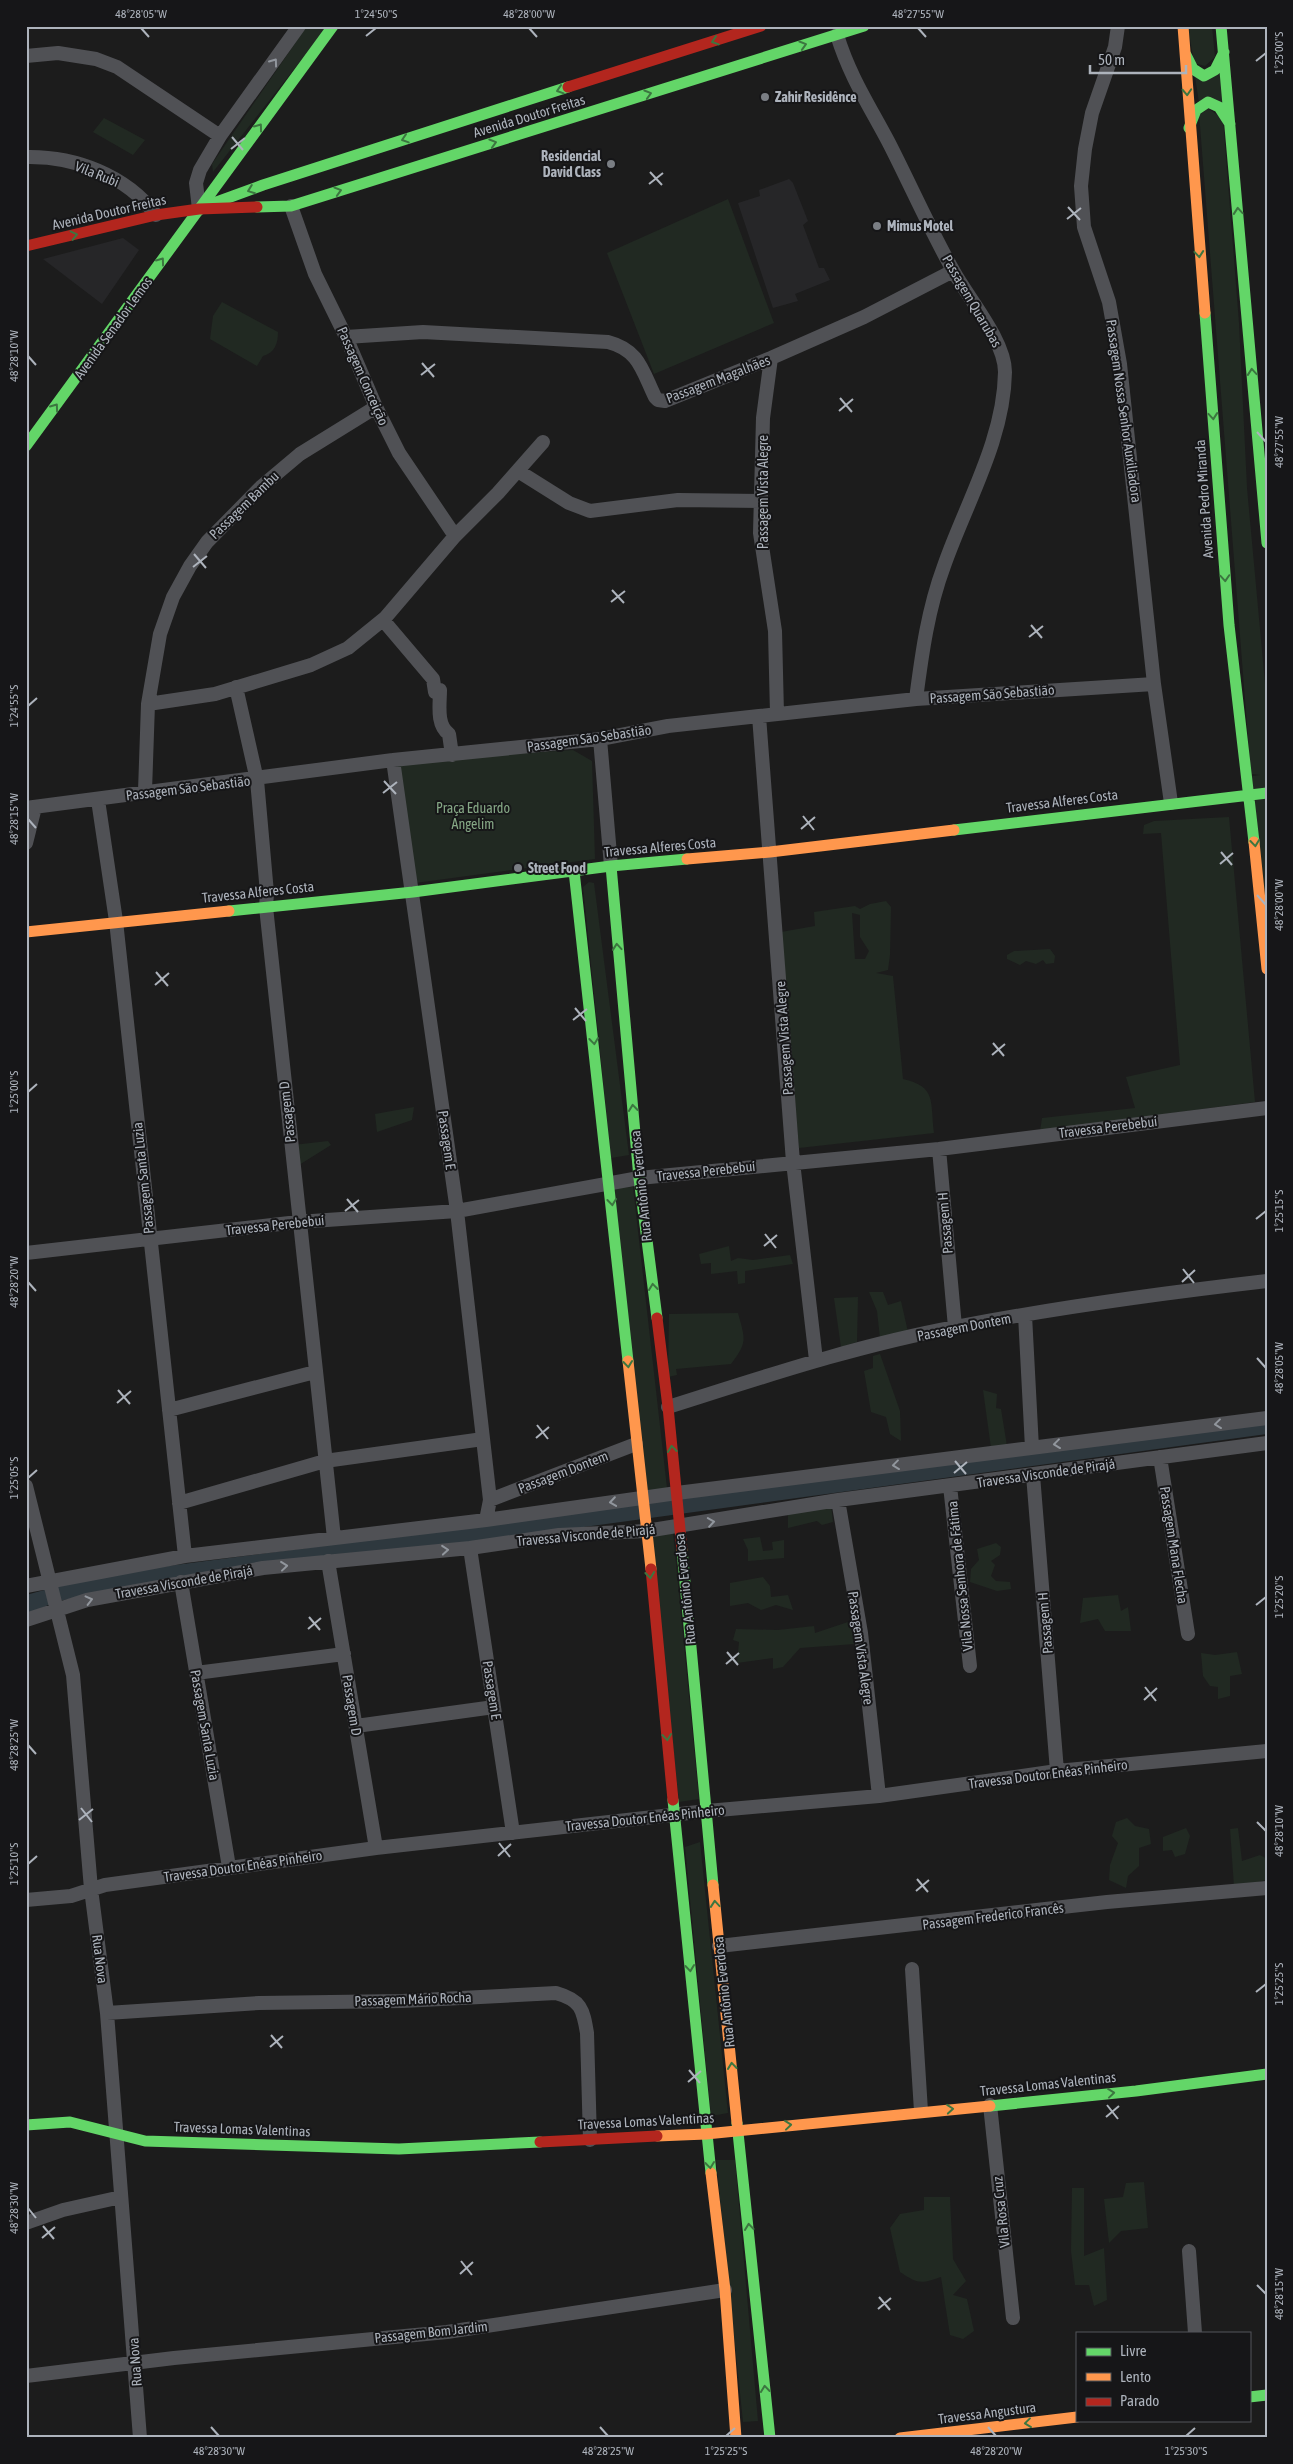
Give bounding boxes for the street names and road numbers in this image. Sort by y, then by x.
street label: Avenida Doutor Freitas [471,91,587,141]
street label: Vila Rubi [73,158,121,190]
street label: Avenida Doutor Freitas [51,191,167,233]
street label: Passagem Quarubas [939,252,1005,350]
street label: Avenida Senador Lemos [71,274,155,382]
street label: Passagem Nossa Senhor Auxiliadora [1103,318,1145,504]
street label: Passagem Conceição [334,324,392,428]
street label: Passagem Magalhães [664,352,772,406]
street label: Passagem Vista Alegre [755,435,771,549]
street label: Avenida Pedro Miranda [1192,439,1216,559]
street label: Passagem Bambu [206,468,282,542]
street label: Passagem São Sebastião [929,682,1055,706]
street label: Passagem São Sebastião [526,721,652,755]
street label: Passagem São Sebastião [125,772,251,804]
street label: Travessa Alferes Costa [1005,786,1119,816]
street label: Travessa Alferes Costa [603,834,717,860]
street label: Travessa Alferes Costa [201,878,315,906]
street label: Passagem Vista Alegre [772,980,796,1096]
street label: Passagem D [276,1080,298,1143]
street label: Passagem E [435,1109,459,1171]
street label: Travessa Perebebuí [1058,1113,1158,1141]
street label: Passagem Santa Luzia [129,1121,157,1235]
street label: Rua Antônio Everdosa [627,1130,655,1242]
street label: Travessa Perebebuí [656,1158,756,1184]
street label: Passagem H [934,1192,956,1254]
street label: Travessa Perebebuí [225,1212,325,1238]
street label: Passagem Dontem [916,1310,1012,1344]
street label: Passagem Dontem [516,1447,610,1497]
street label: Travessa Visconde de Pirajá [976,1455,1116,1491]
street label: Passagem Mana Flecha [1157,1485,1191,1605]
street label: Vila Nossa Senhora de Fátima [944,1500,976,1652]
street label: Travessa Visconde de Pirajá [516,1521,656,1549]
street label: Rua Antônio Everdosa [671,1533,699,1645]
street label: Travessa Visconde de Pirajá [114,1562,254,1602]
street label: Passagem Vista Alegre [845,1590,877,1706]
street label: Passagem H [1034,1592,1056,1654]
street label: Passagem E [479,1659,505,1721]
street label: Passagem Santa Luzia [187,1668,223,1782]
street label: Passagem D [339,1673,365,1737]
street label: Travessa Doutor Enéas Pinheiro [968,1756,1128,1792]
street label: Travessa Doutor Enéas Pinheiro [565,1802,725,1834]
street label: Travessa Doutor Enéas Pinheiro [163,1847,323,1885]
street label: Passagem Frederico Francês [921,1899,1065,1933]
street label: Rua Nova [89,1934,111,1984]
street label: Rua Antônio Everdosa [710,1936,738,2048]
street label: Passagem Mário Rocha [354,1989,472,2009]
street label: Travessa Lomas Valentinas [979,2069,1117,2099]
street label: Travessa Lomas Valentinas [577,2109,715,2133]
street label: Travessa Lomas Valentinas [173,2119,311,2139]
street label: Vila Rosa Cruz [989,2176,1013,2248]
street label: Passagem Bom Jardim [374,2318,488,2346]
street label: Rua Nova [125,2337,145,2387]
street label: Travessa Angustura [937,2399,1037,2427]

